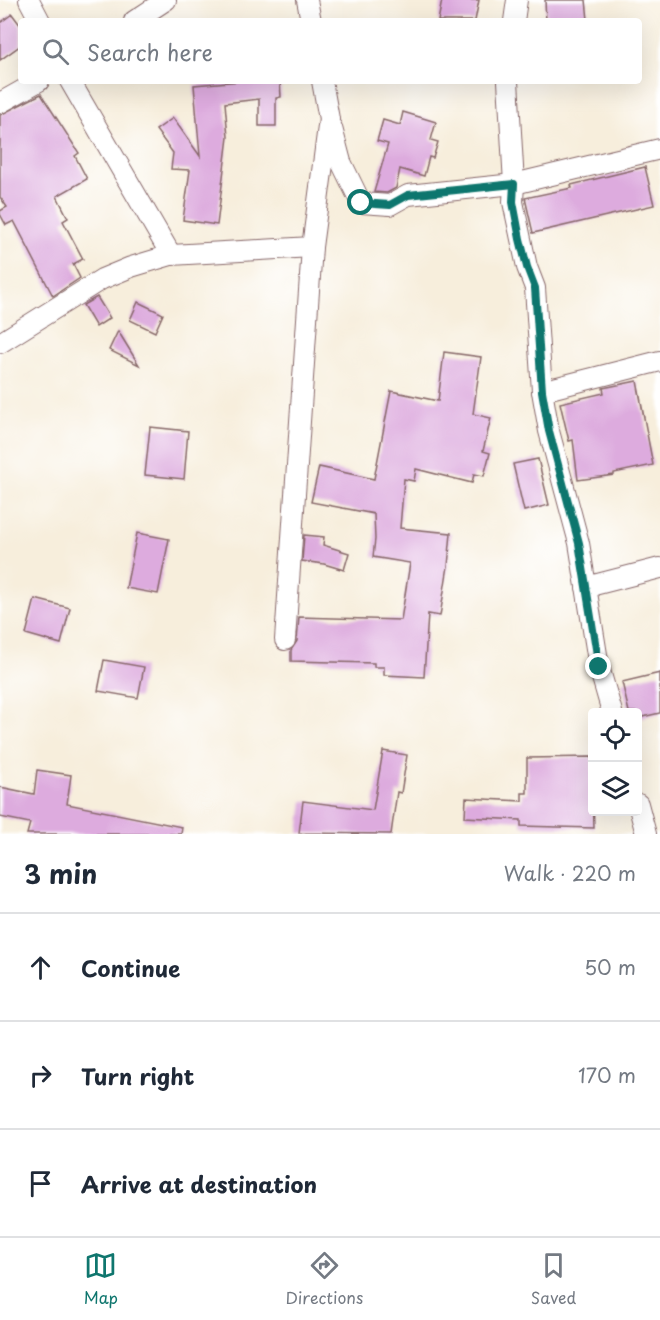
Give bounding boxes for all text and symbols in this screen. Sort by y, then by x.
search box [18,18,642,84]
icon: search [39,35,72,68]
text: Search here [87,35,213,68]
route start [347,189,373,215]
route end [585,653,611,679]
map controls [588,708,642,816]
button: locate [588,708,642,762]
button: layers [588,762,642,816]
text: 3 min [24,854,97,893]
text: Walk · 220 m [504,858,636,888]
icon: ahead [24,951,57,984]
text: Continue [81,951,180,984]
text: 50 m [584,952,636,982]
icon: right [24,1059,57,1092]
text: Turn right [81,1059,194,1092]
text: 170 m [578,1060,636,1090]
icon: arrive [24,1167,57,1200]
text: Arrive at destination [81,1167,317,1200]
tab: Map [84,1249,118,1309]
tab: Directions [285,1249,363,1309]
tab: Saved [531,1249,576,1309]

